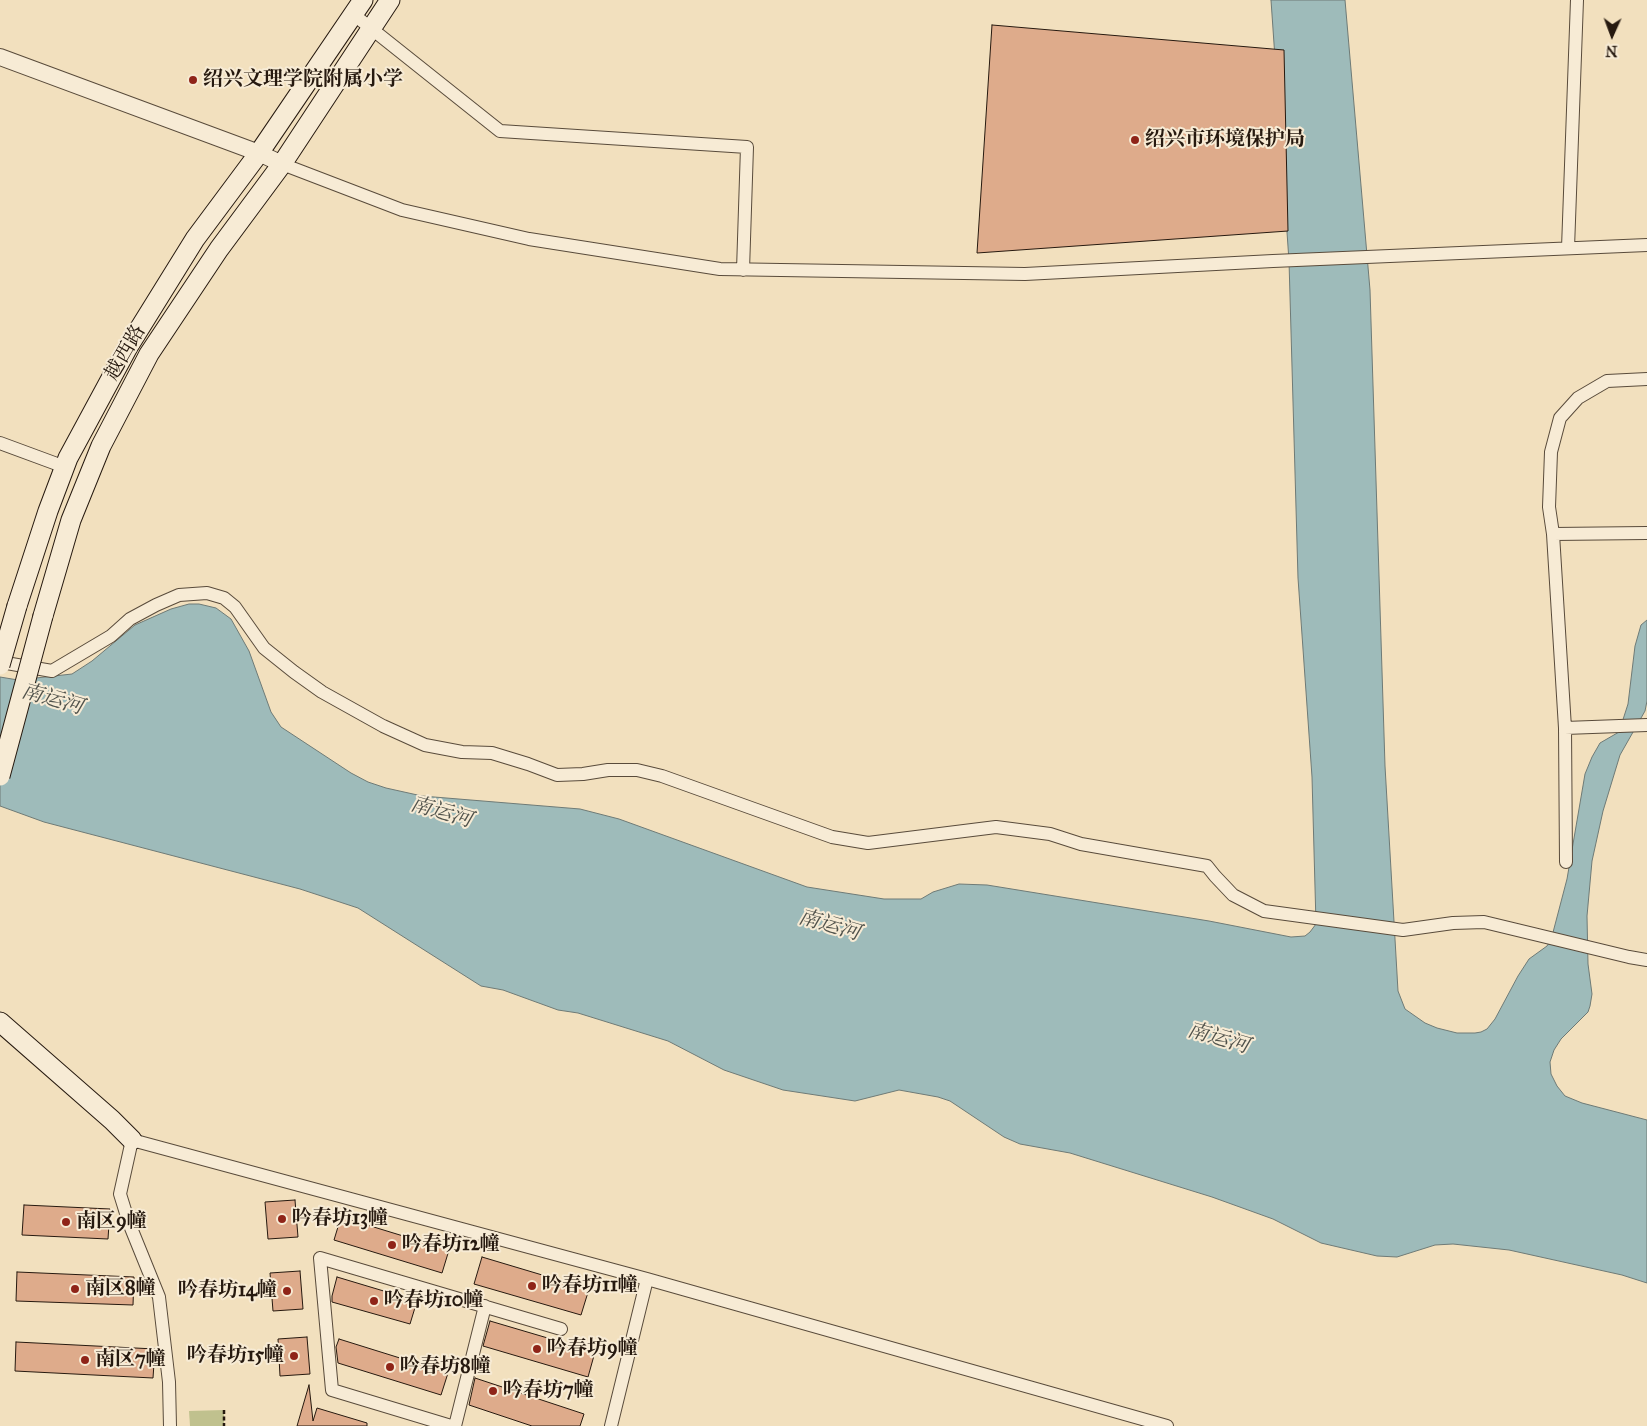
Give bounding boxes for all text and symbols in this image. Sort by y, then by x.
north arrow [1587,10,1637,60]
text: N [1605,42,1618,59]
place label: 绍兴文理学院附属小学 [203,68,403,92]
marker: 绍兴文理学院附属小学 [187,74,199,86]
place label: 绍兴市环境保护局 [1145,128,1305,152]
marker: 绍兴市环境保护局 [1129,134,1141,146]
street label: 越西路 [101,321,151,385]
water label: 南运河 [18,679,86,721]
water label: 南运河 [407,792,475,834]
water label: 南运河 [795,905,863,947]
water label: 南运河 [1184,1018,1252,1060]
place label: 吟春坊13幢 [292,1207,388,1231]
place label: 南区9幢 [76,1210,147,1234]
marker: 吟春坊13幢 [276,1213,288,1225]
marker: 南区9幢 [60,1216,72,1228]
place label: 吟春坊12幢 [402,1233,500,1257]
marker: 吟春坊12幢 [386,1239,398,1251]
place label: 吟春坊11幢 [542,1274,638,1298]
place label: 南区8幢 [85,1277,156,1301]
place label: 吟春坊14幢 [178,1279,277,1303]
marker: 吟春坊11幢 [526,1280,538,1292]
marker: 南区8幢 [69,1283,81,1295]
marker: 吟春坊14幢 [281,1285,293,1297]
place label: 吟春坊10幢 [384,1289,483,1313]
marker: 吟春坊10幢 [368,1295,380,1307]
place label: 吟春坊9幢 [547,1337,638,1361]
marker: 吟春坊9幢 [531,1343,543,1355]
place label: 吟春坊15幢 [187,1344,284,1368]
place label: 南区7幢 [95,1348,166,1372]
marker: 吟春坊15幢 [288,1350,300,1362]
marker: 南区7幢 [79,1354,91,1366]
place label: 吟春坊8幢 [400,1355,491,1379]
marker: 吟春坊8幢 [384,1361,396,1373]
place label: 吟春坊7幢 [503,1379,594,1403]
marker: 吟春坊7幢 [487,1385,499,1397]

